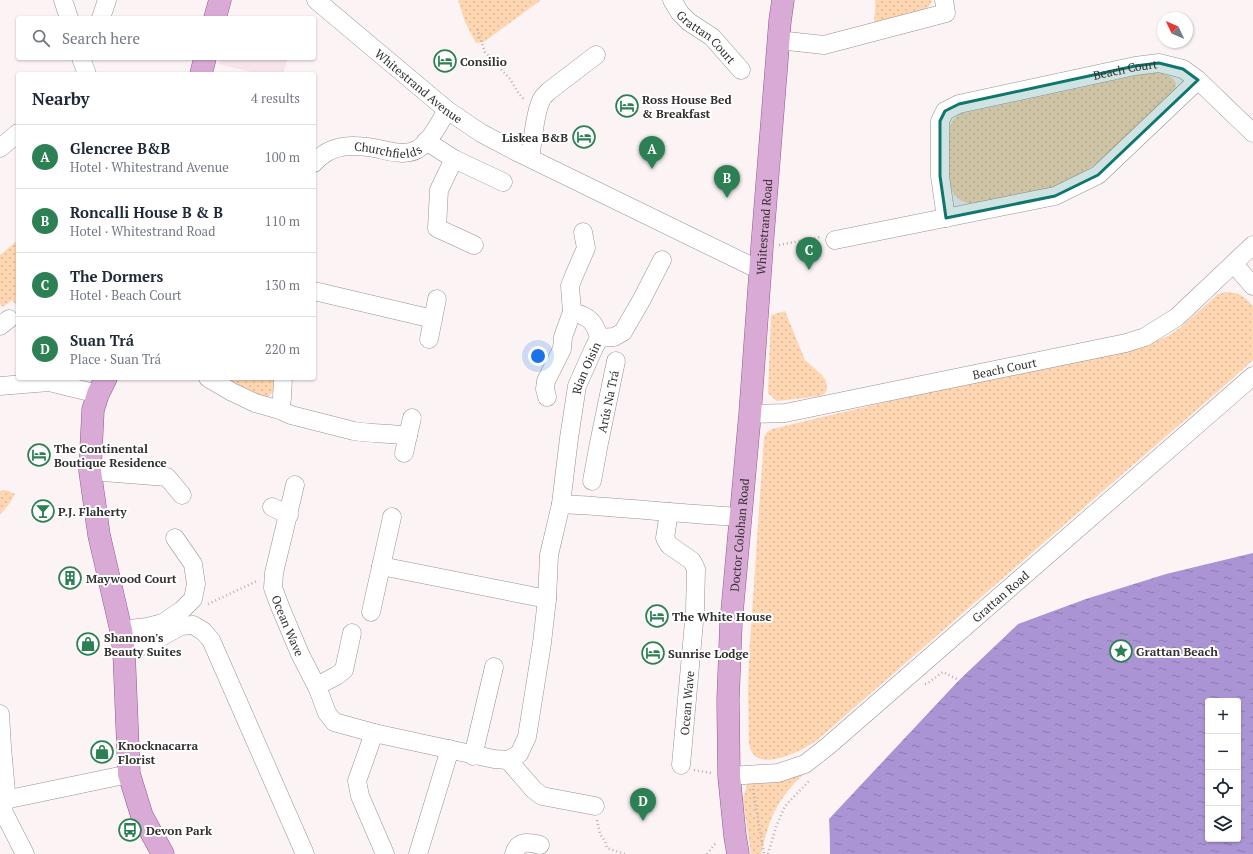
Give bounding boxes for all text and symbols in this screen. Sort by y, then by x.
street label: Grattan Court [674,7,739,67]
north arrow [1157,12,1193,48]
search box [16,16,316,60]
icon: search [30,27,52,49]
text: Search here [62,28,140,48]
street label: Whitestrand Avenue [372,46,465,126]
hotel icon: Consilio [432,48,458,74]
place label: Consilio [460,54,507,69]
street label: Beach Court [1092,56,1159,82]
text: Nearby [32,87,90,110]
text: 4 results [251,89,300,107]
place label: Ross House Bed & Breakfast [642,92,732,121]
hotel icon: Ross House Bed & Breakfast [614,93,640,119]
hotel icon: Liskea B&B [571,124,597,150]
place label: Liskea B&B [502,130,568,145]
pin: A [639,136,665,169]
text: Glencree B&B [70,138,170,158]
street label: Churchfields [354,138,424,160]
text: A [40,148,50,166]
text: 100 m [265,148,300,166]
text: Hotel · Whitestrand Avenue [70,158,229,176]
pin: B [714,165,740,198]
street label: Whitestrand Road [753,178,775,275]
text: Roncalli House B & B [70,202,223,222]
text: B [41,212,49,230]
text: 110 m [265,212,300,230]
text: Hotel · Whitestrand Road [70,222,215,240]
pin: C [796,237,822,270]
text: The Dormers [70,266,163,286]
text: C [41,276,49,294]
text: 130 m [265,276,300,294]
text: Hotel · Beach Court [70,286,182,304]
text: Suan Trá [70,330,134,350]
street label: Rian Oisin [568,339,603,395]
text: D [40,340,50,358]
text: 220 m [265,340,300,358]
your location [528,346,548,366]
text: Place · Suan Trá [70,350,161,368]
street label: Beach Court [971,354,1038,382]
street label: Arús Na Trá [594,369,621,434]
place label: The Continental Boutique Residence [54,441,167,470]
hotel icon: The Continental Boutique Residence [26,442,52,468]
street label: Doctor Colohan Road [726,477,752,592]
bar icon: P.J. Flaherty [30,498,56,524]
place label: P.J. Flaherty [58,504,127,519]
building icon: Maywood Court [57,565,83,591]
street label: Grattan Road [969,567,1032,625]
place label: Maywood Court [86,571,177,586]
street label: Ocean Wave [269,593,308,658]
hotel icon: The White House [644,603,670,629]
place label: The White House [672,609,772,624]
place label: Shannon's Beauty Suites [104,630,182,659]
shop icon: Shannon's Beauty Suites [75,631,101,657]
place icon: Grattan Beach [1108,638,1134,664]
hotel icon: Sunrise Lodge [640,640,666,666]
place label: Grattan Beach [1136,644,1218,659]
place label: Sunrise Lodge [668,646,749,661]
street label: Ocean Wave [677,670,697,736]
map controls [1205,698,1241,842]
button: + [1205,698,1241,734]
button: − [1205,734,1241,770]
place label: Knocknacarra Florist [118,738,198,767]
shop icon: Knocknacarra Florist [89,739,115,765]
button: locate [1205,770,1241,806]
pin: D [630,788,656,821]
button: layers [1205,806,1241,842]
bus stop icon: Devon Park [117,817,143,843]
place label: Devon Park [146,823,212,838]

